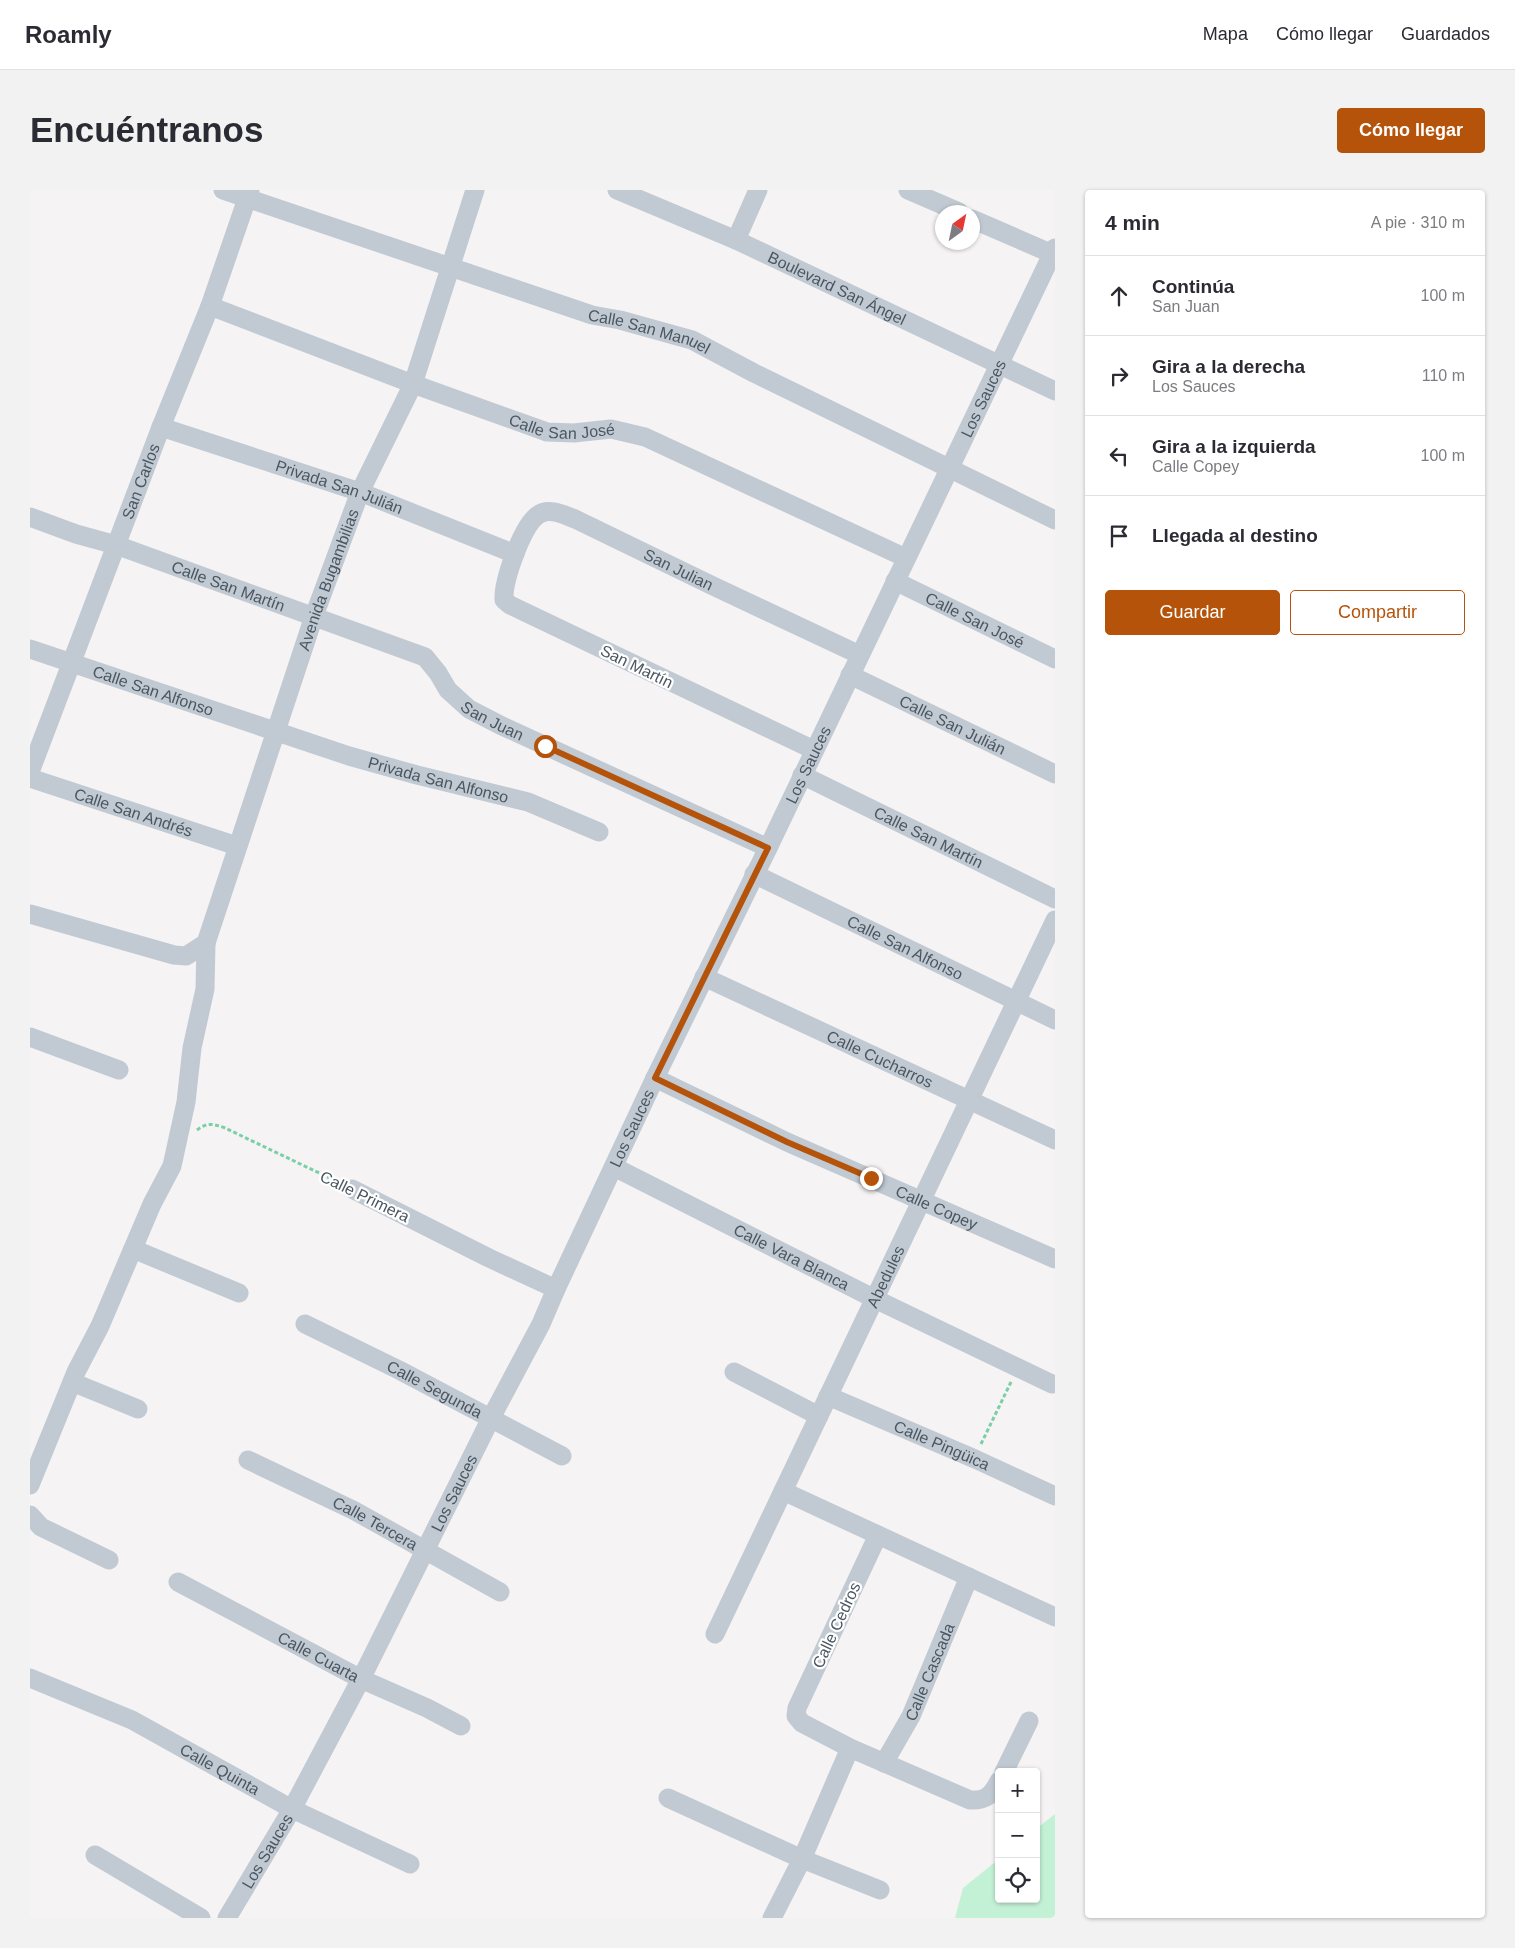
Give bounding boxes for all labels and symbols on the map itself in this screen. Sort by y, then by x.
north arrow [935,205,980,250]
street label: Boulevard San Ángel [765,248,909,328]
street label: Calle San Manuel [587,306,713,357]
street label: Los Sauces [958,357,1009,440]
street label: Calle San José [507,411,616,442]
street label: San Carlos [119,441,163,521]
street label: Privada San Julián [273,457,405,517]
street label: Avenida Bugambilias [295,507,362,653]
street label: San Julian [641,546,716,594]
street label: Calle San Martín [169,558,287,614]
street label: Calle San José [923,589,1027,652]
street label: San Martín [598,642,676,691]
street label: Calle San Alfonso [90,663,216,719]
street label: Calle San Julián [897,692,1008,758]
street label: San Juan [457,698,526,744]
street label: Los Sauces [783,723,834,806]
route start [534,735,557,758]
street label: Privada San Alfonso [366,754,510,806]
street label: Calle San Andrés [72,785,195,840]
street label: Calle San Martín [871,804,986,871]
street label: Calle San Alfonso [844,913,966,983]
street label: Calle Cucharros [824,1027,935,1091]
street label: Los Sauces [607,1087,657,1170]
route end [860,1167,883,1190]
street label: Calle Primera [317,1168,412,1225]
street label: Calle Copey [893,1183,980,1233]
street label: Calle Vara Blanca [731,1221,852,1294]
street label: Abedules [864,1243,908,1310]
street label: Calle Segunda [384,1357,485,1421]
street label: Calle Pingüica [891,1417,992,1474]
street label: Los Sauces [428,1452,480,1534]
street label: Calle Tercera [330,1494,420,1553]
street label: Calle Cedros [809,1580,864,1671]
street label: Calle Cascada [902,1621,958,1723]
street label: Calle Cuarta [275,1629,362,1685]
street label: Calle Quinta [177,1741,262,1798]
street label: Los Sauces [239,1811,296,1892]

